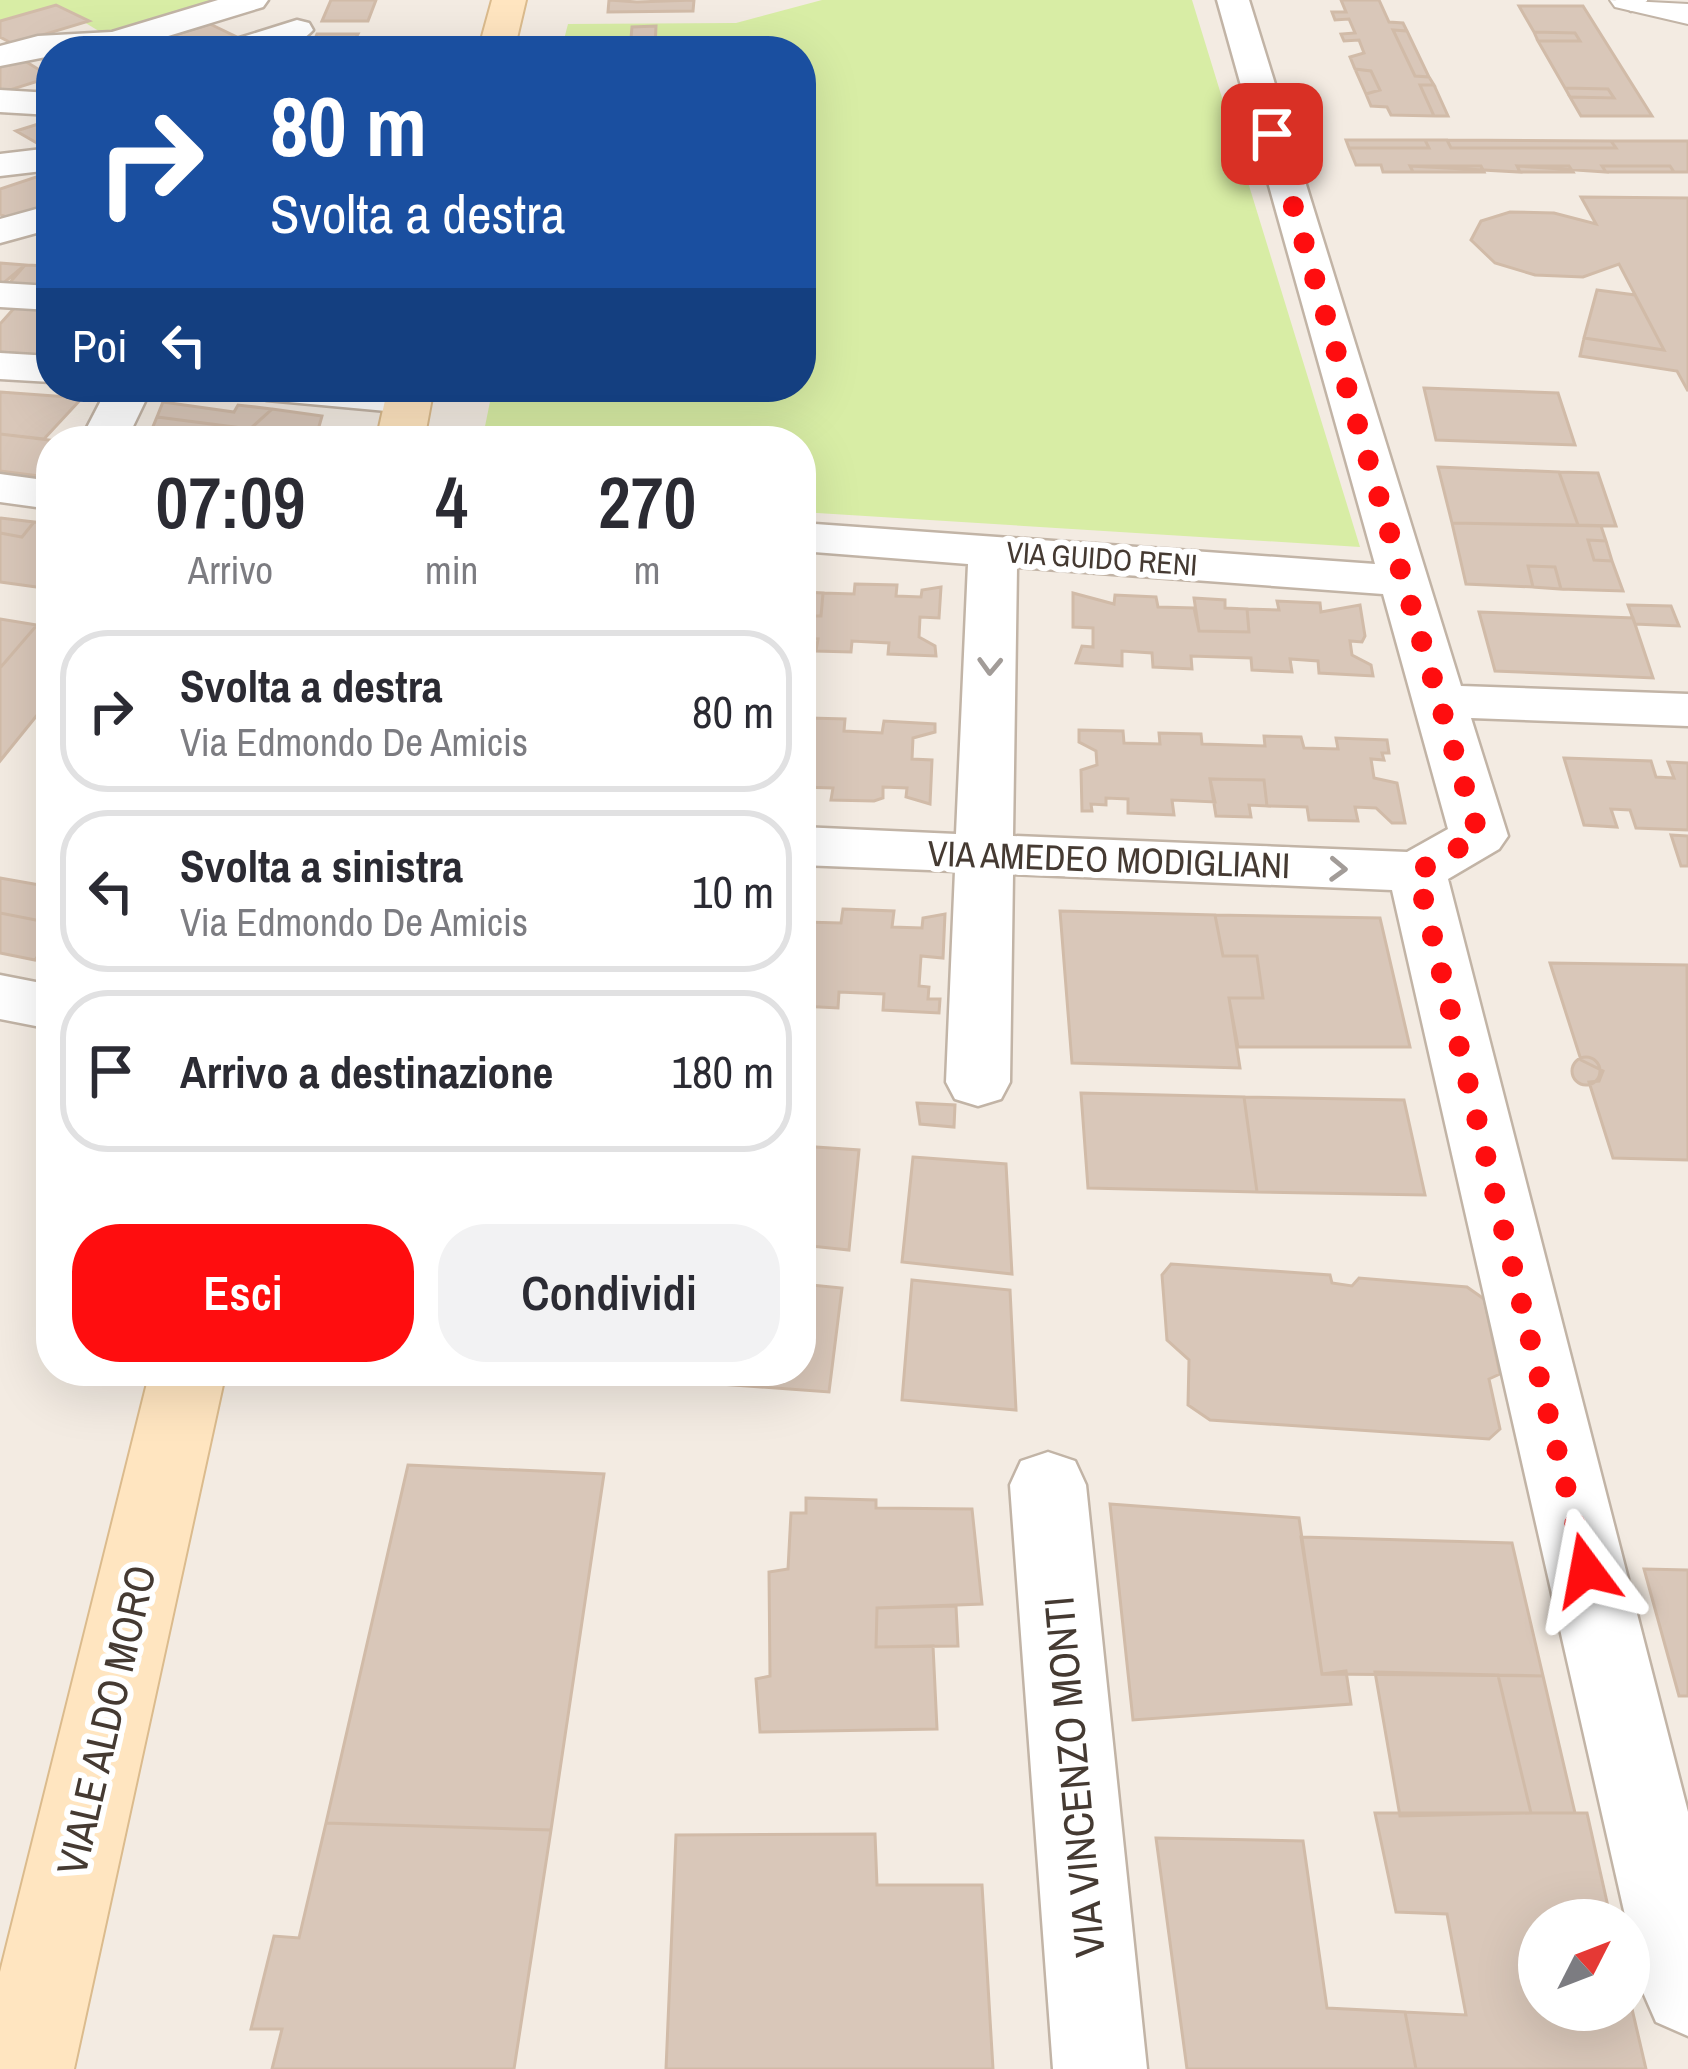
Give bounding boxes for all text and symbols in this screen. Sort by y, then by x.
text: 80 m [270,69,427,182]
pin [1221,83,1323,185]
icon: right [72,84,228,240]
icon: arrive [1239,101,1305,167]
text: Svolta a destra [270,177,565,250]
icon: left [151,312,217,378]
text: Poi [72,315,127,376]
text: 07:09 [156,453,305,550]
text: 4 [435,453,468,550]
text: 270 [598,453,696,550]
street label: VIA GUIDO RENI [1005,531,1199,585]
text: Arrivo [188,544,273,596]
text: min [425,544,478,596]
text: m [634,544,660,596]
text: Svolta a destra [180,655,443,716]
one-way arrow [977,657,1003,676]
icon: right [78,678,144,744]
text: 80 m [692,681,774,742]
text: Via Edmondo De Amicis [180,716,528,768]
street label: VIA AMEDEO MODIGLIANI [927,829,1291,889]
text: Svolta a sinistra [180,835,463,896]
one-way arrow [1329,856,1348,882]
icon: left [78,858,144,924]
text: 10 m [692,861,774,922]
text: Via Edmondo De Amicis [180,896,528,948]
icon: arrive [78,1038,144,1104]
text: Arrivo a destinazione [180,1041,553,1102]
text: 180 m [671,1041,774,1102]
button: Esci [72,1224,414,1362]
button: Condividi [438,1224,780,1362]
position arrow [1523,1507,1649,1633]
street label: VIALE ALDO MORO [43,1560,169,1880]
street label: VIA VINCENZO MONTI [1030,1594,1118,1960]
north arrow [1518,1899,1650,2031]
map controls [1518,1899,1650,2031]

